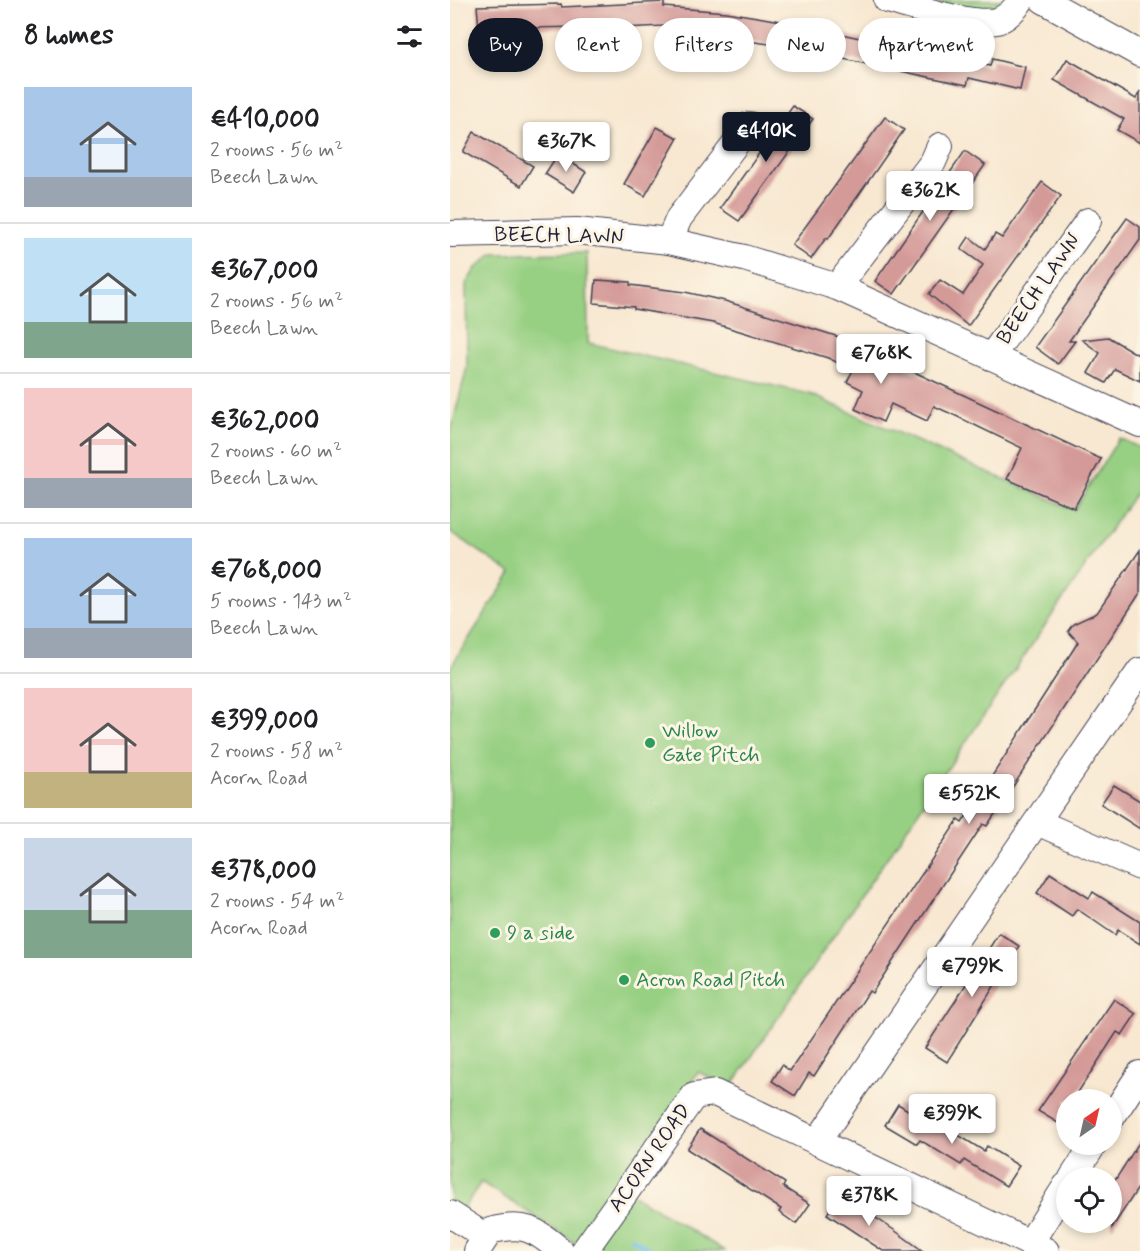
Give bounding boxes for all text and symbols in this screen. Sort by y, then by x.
chip: Buy [468,18,543,72]
chip: Rent [555,18,642,72]
chip: Filters [654,18,754,72]
chip: New [766,18,846,72]
chip: Apartment [858,18,995,72]
text: 8 homes [24,19,114,53]
icon: filters [393,20,426,53]
text: €410,000 [210,103,320,137]
icon: home [72,111,144,183]
pin: €410K [724,112,808,163]
text: €410K [736,118,796,145]
pin: €367K [524,122,608,173]
text: €367K [537,128,595,155]
text: 2 rooms · 56 m² [210,137,343,164]
text: Beech Lawn [210,164,318,191]
pin: €362K [888,171,972,222]
text: €362K [900,177,960,204]
street label: BEECH LAWN [494,221,625,251]
street label: BEECH LAWN [990,227,1088,350]
text: €367,000 [210,254,318,288]
icon: home [72,262,144,334]
text: 2 rooms · 56 m² [210,288,343,315]
text: Beech Lawn [210,315,318,342]
pin: €768K [839,334,923,385]
text: €768K [850,340,912,367]
text: €362,000 [210,404,319,438]
icon: home [72,412,144,484]
text: 2 rooms · 60 m² [210,438,342,465]
text: Beech Lawn [210,465,318,492]
text: €768,000 [210,554,322,588]
icon: home [72,562,144,634]
text: 5 rooms · 143 m² [210,588,352,615]
text: Beech Lawn [210,615,318,642]
text: €399,000 [210,704,319,738]
icon: home [72,712,144,784]
place label: Willow Gate Pitch [662,717,759,769]
marker: Willow Gate Pitch [643,736,657,750]
text: 2 rooms · 58 m² [210,738,343,765]
text: Acorn Road [210,765,308,792]
pin: €552K [927,774,1011,825]
text: €552K [938,780,1000,807]
text: €378,000 [210,854,317,888]
icon: home [72,862,144,934]
text: 2 rooms · 54 m² [210,888,344,915]
text: Acorn Road [210,915,308,942]
place label: 9 a side [507,919,575,947]
marker: 9 a side [488,926,502,940]
pin: €799K [930,947,1014,998]
text: €799K [941,953,1003,980]
place label: Acron Road Pitch [636,966,785,994]
marker: Acron Road Pitch [617,973,631,987]
north arrow [1056,1089,1122,1155]
map controls [1056,1089,1122,1233]
pin: €399K [910,1094,994,1145]
street label: ACORN ROAD [602,1098,698,1218]
text: €399K [923,1100,981,1127]
button: locate [1056,1167,1122,1233]
pin: €378K [827,1176,911,1227]
text: €378K [840,1182,898,1209]

